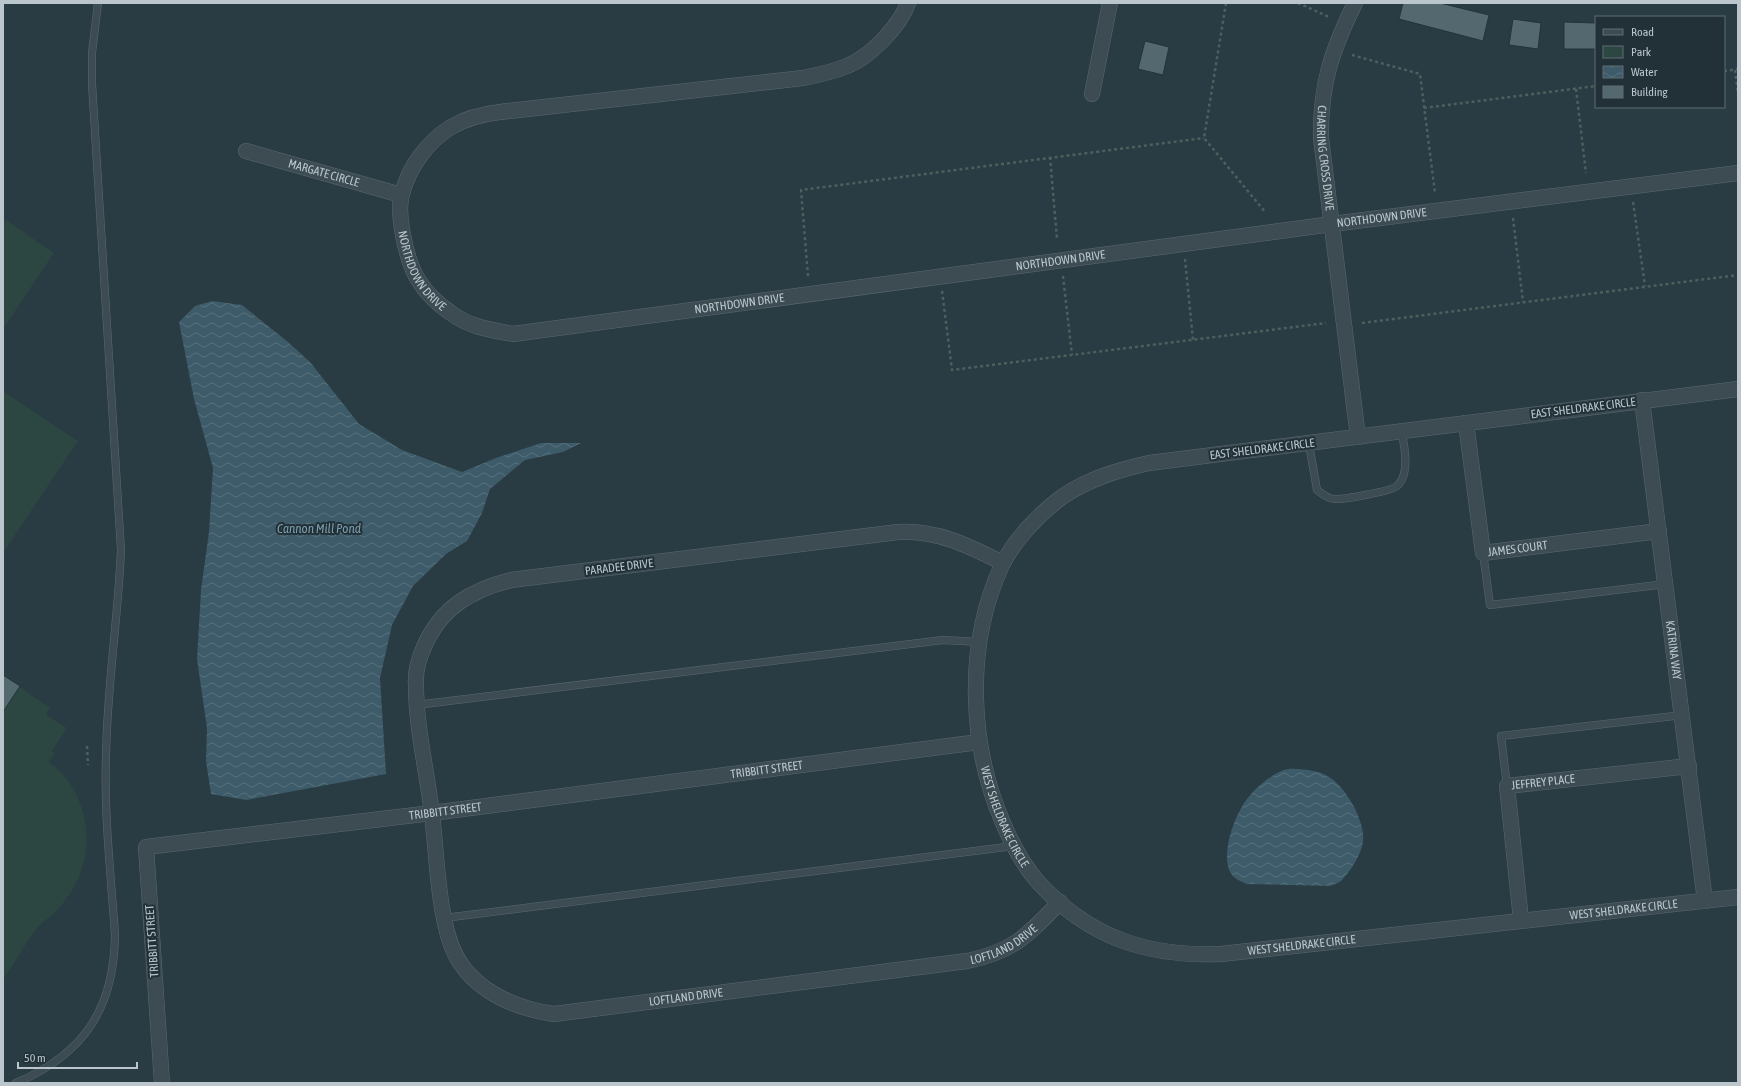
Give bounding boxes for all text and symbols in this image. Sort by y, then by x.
legend [1595,16,1725,108]
text: Road [1631,25,1654,39]
text: Park [1631,45,1652,59]
text: Water [1631,65,1658,79]
text: Building [1631,85,1669,99]
street label: CHARRING CROSS DRIVE [1314,105,1337,211]
street label: MARGATE CIRCLE [287,156,361,190]
street label: NORTHDOWN DRIVE [1336,205,1427,230]
street label: NORTHDOWN DRIVE [395,230,449,314]
street label: NORTHDOWN DRIVE [1015,248,1106,273]
street label: NORTHDOWN DRIVE [694,291,785,317]
street label: EAST SHELDRAKE CIRCLE [1530,395,1636,421]
street label: EAST SHELDRAKE CIRCLE [1209,436,1315,462]
water label: Cannon Mill Pond [277,521,361,536]
street label: JAMES COURT [1487,538,1549,559]
street label: PARADEE DRIVE [584,556,654,578]
street label: KATRINA WAY [1663,620,1684,681]
street label: TRIBBITT STREET [730,758,804,781]
street label: WEST SHELDRAKE CIRCLE [978,765,1032,870]
street label: JEFFREY PLACE [1511,772,1576,792]
street label: TRIBBITT STREET [408,800,483,823]
street label: WEST SHELDRAKE CIRCLE [1569,897,1678,923]
street label: TRIBBITT STREET [142,904,162,978]
street label: LOFTLAND DRIVE [969,922,1040,967]
street label: WEST SHELDRAKE CIRCLE [1247,932,1356,958]
street label: LOFTLAND DRIVE [648,985,724,1009]
scale bar [18,1044,137,1070]
text: 50 m [24,1051,46,1065]

